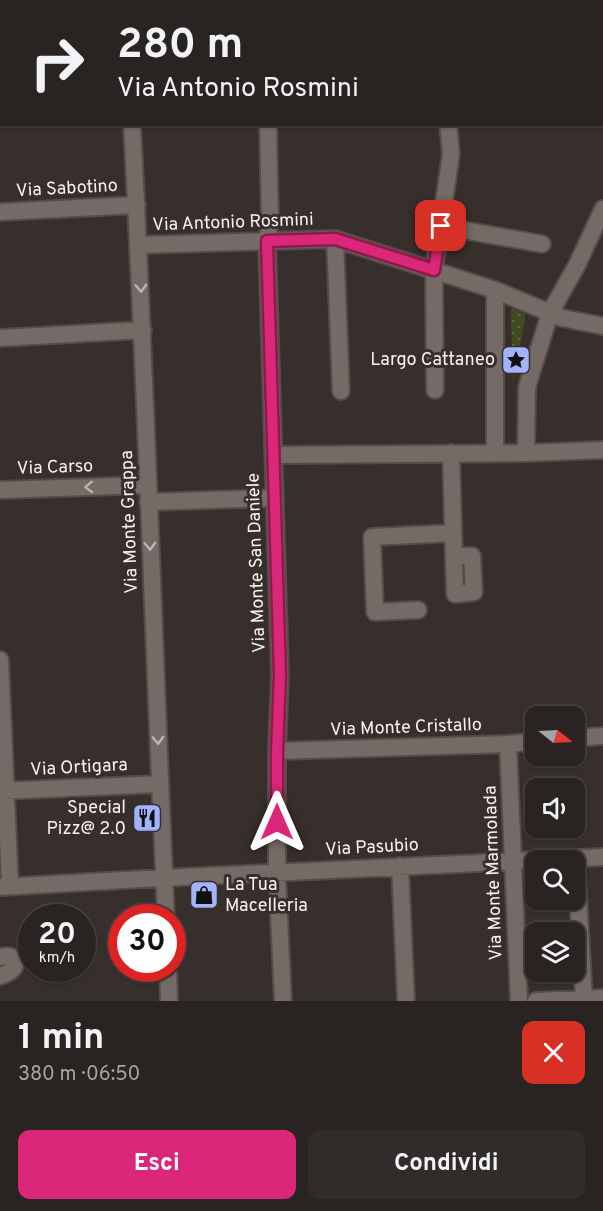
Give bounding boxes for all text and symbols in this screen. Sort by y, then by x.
text: 280 m [117,20,243,73]
icon: right [18,24,96,102]
text: Via Antonio Rosmini [117,72,359,106]
street label: Via Sabotino [15,175,119,203]
pin [415,200,466,251]
street label: Via Antonio Rosmini [152,209,314,237]
icon: arrive [424,209,457,242]
one-way arrow [134,283,147,292]
place icon: Largo Cattaneo [500,344,532,376]
place label: Largo Cattaneo [370,349,495,372]
street label: Via Monte Grappa [116,450,144,594]
street label: Via Carso [16,455,94,481]
street label: Via Monte San Daniele [242,473,272,653]
one-way arrow [84,480,93,493]
one-way arrow [143,541,156,550]
north arrow [525,706,585,766]
map controls [525,706,585,982]
street label: Via Monte Cristallo [330,714,482,742]
one-way arrow [152,736,164,745]
street label: Via Ortigara [30,754,128,782]
button: sound [525,778,585,838]
street label: Via Monte Marmolada [479,785,509,961]
position arrow [245,790,309,854]
place label: Special Pizz@ 2.0 [46,797,126,841]
restaurant icon: Special Pizz@ 2.0 [131,802,163,834]
street label: Via Pasubio [325,834,419,862]
button: search [525,850,585,910]
place label: La Tua Macelleria [225,874,308,918]
shop icon: La Tua Macelleria [188,879,220,911]
speed limit sign: 30 [108,904,186,982]
text: 20 [38,917,76,954]
button: layers [525,922,585,982]
text: km/h [39,949,75,968]
text: 1 min [18,1016,104,1062]
button: close [522,1021,585,1084]
text: 380 m · 06:50 [18,1062,140,1088]
button: Esci [18,1130,296,1199]
button: Condividi [308,1130,585,1199]

